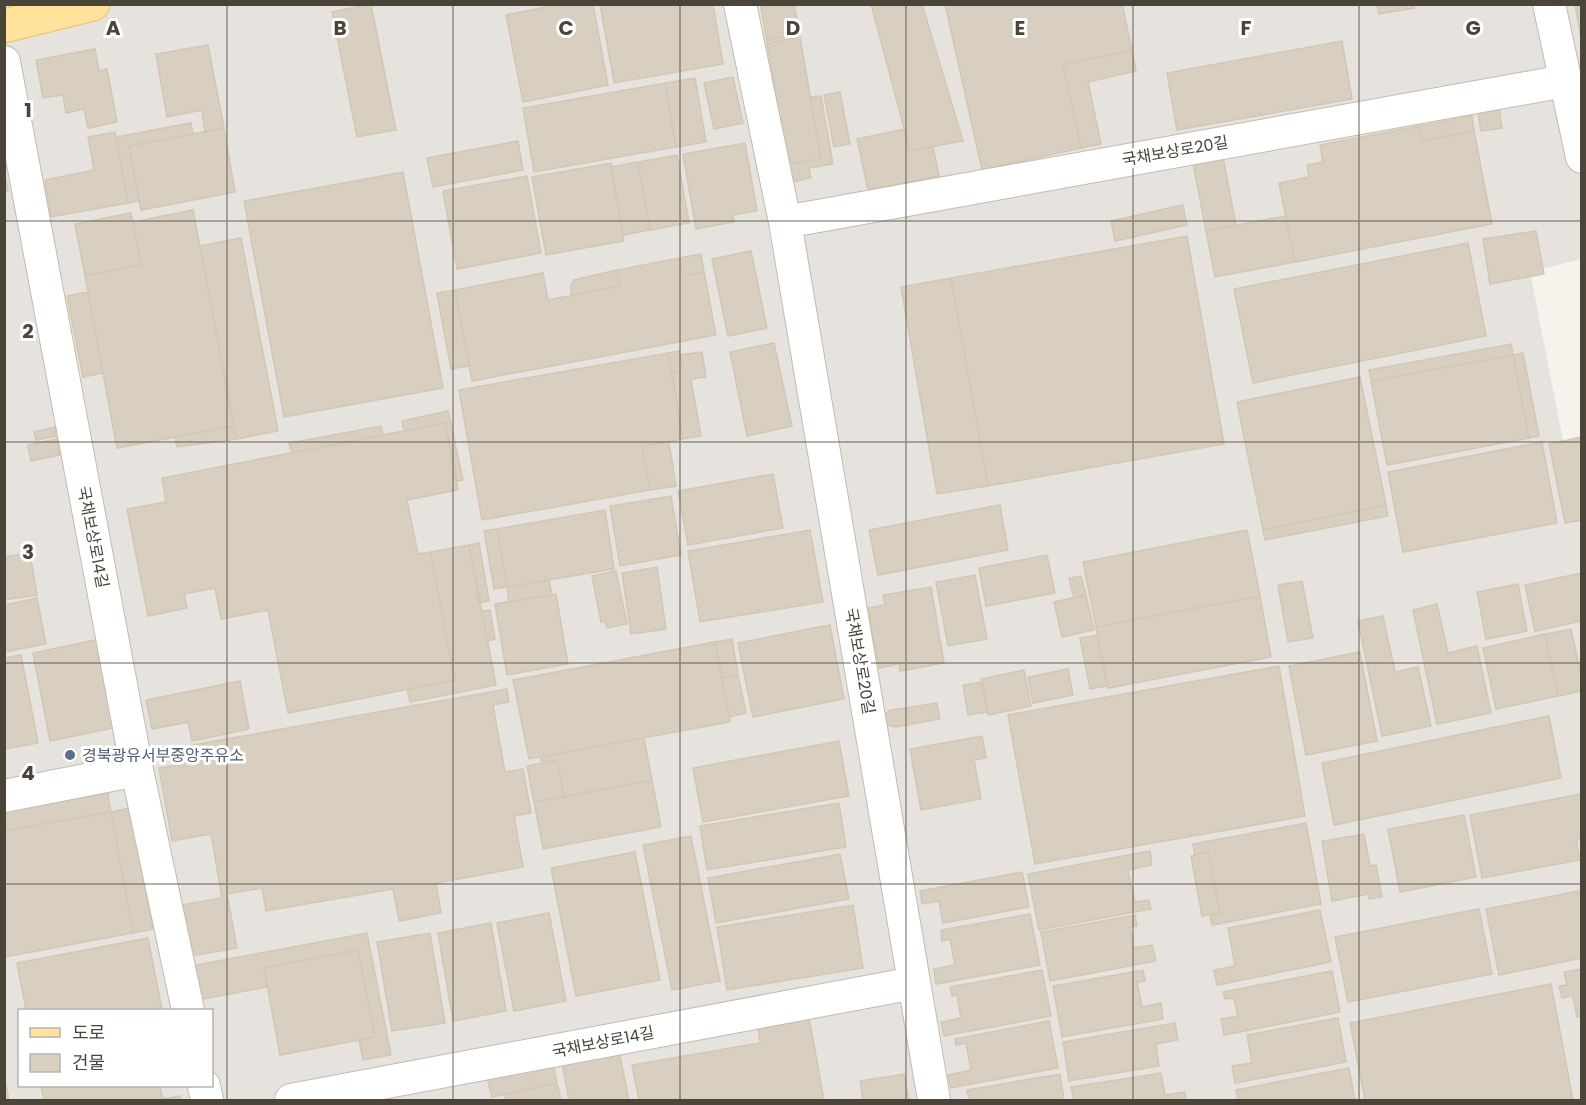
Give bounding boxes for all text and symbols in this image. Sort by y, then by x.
text: A [106,14,121,42]
text: B [333,14,347,42]
text: C [558,14,574,42]
text: D [786,14,800,42]
text: E [1015,14,1025,42]
text: F [1241,14,1252,42]
text: G [1465,14,1481,42]
text: 1 [24,96,32,124]
street label: 국채보상로20길 [1120,130,1230,172]
text: 2 [22,317,34,345]
street label: 국채보상로14길 [72,484,114,590]
text: 3 [22,538,34,566]
street label: 국채보상로20길 [839,606,881,716]
place label: 경북광유서부중앙주유소 [82,744,244,767]
marker: 경북광유서부중앙주유소 [63,748,77,762]
text: 4 [21,759,35,787]
legend [18,1009,213,1087]
text: 도로 [72,1020,105,1045]
street label: 국채보상로14길 [550,1021,656,1063]
text: 건물 [72,1050,105,1075]

